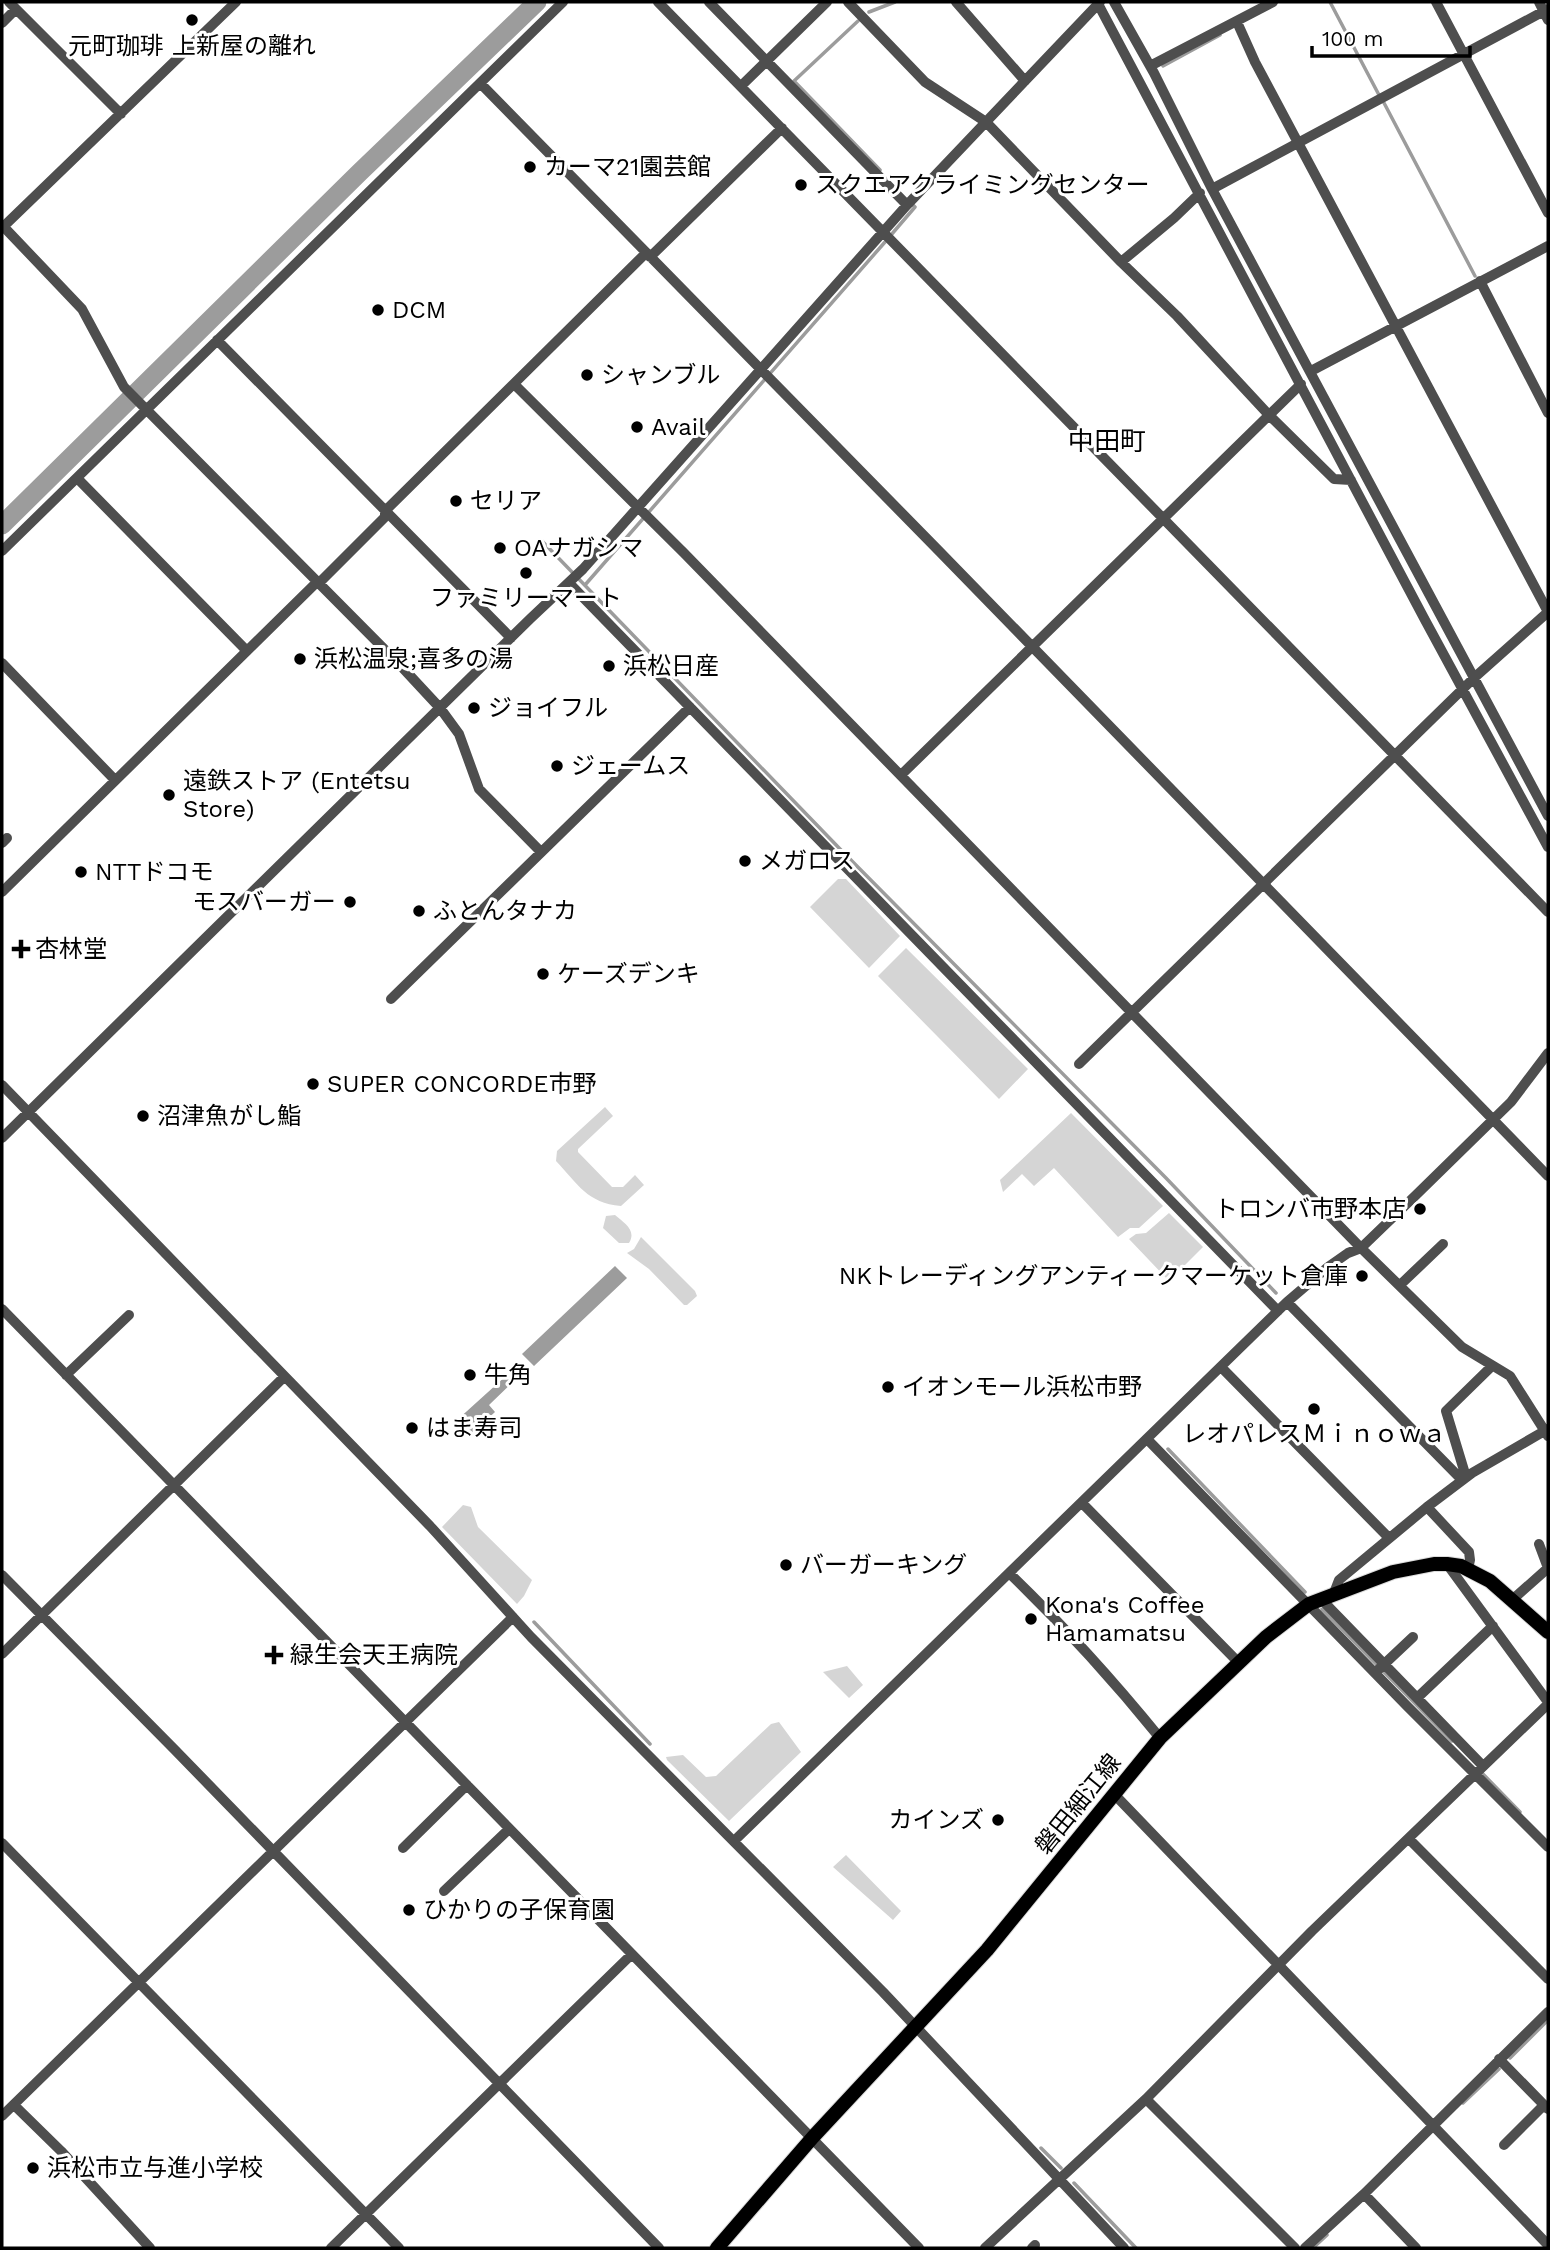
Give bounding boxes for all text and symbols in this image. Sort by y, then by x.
marker: 元町珈琲 上新屋の離れ [184,12,200,28]
scale bar [1312,14,1470,58]
text: 100 m [1322,26,1384,51]
place label: 元町珈琲 上新屋の離れ [68,32,316,60]
place label: カーマ21園芸館 [544,153,711,181]
marker: カーマ21園芸館 [522,159,538,175]
place label: スクエアクライミングセンター [815,171,1150,199]
marker: スクエアクライミングセンター [793,177,809,193]
place label: DCM [392,296,446,324]
marker: DCM [370,302,386,318]
place label: シャンブル [601,361,720,389]
marker: シャンブル [579,367,595,383]
place label: Avail [651,413,706,441]
marker: Avail [629,419,645,435]
district label: 中田町 [1068,426,1146,456]
place label: セリア [470,487,542,515]
marker: セリア [448,493,464,509]
place label: OAナガシマ [514,534,643,562]
marker: OAナガシマ [492,540,508,556]
marker: ファミリーマート [518,565,534,581]
place label: ファミリーマート [430,584,622,612]
place label: 浜松温泉;喜多の湯 [314,645,513,673]
marker: 浜松温泉;喜多の湯 [292,651,308,667]
place label: 浜松日産 [623,652,719,680]
marker: 浜松日産 [601,658,617,674]
place label: ジョイフル [488,694,608,722]
marker: ジョイフル [466,700,482,716]
place label: ジェームス [571,752,690,780]
marker: ジェームス [549,758,565,774]
place label: 遠鉄ストア (Entetsu Store) [183,767,411,823]
marker: 遠鉄ストア (Entetsu Store) [161,787,177,803]
place label: メガロス [759,847,855,875]
marker: メガロス [737,853,753,869]
place label: NTTドコモ [95,858,214,886]
marker: NTTドコモ [73,864,89,880]
place label: モスバーガー [192,888,336,916]
marker: モスバーガー [342,894,358,910]
place label: ふとんタナカ [433,897,577,925]
marker: ふとんタナカ [411,903,427,919]
place label: 杏林堂 [35,935,107,963]
marker: 杏林堂 [13,941,29,957]
place label: ケーズデンキ [557,960,700,988]
marker: ケーズデンキ [535,966,551,982]
place label: SUPER CONCORDE市野 [327,1070,597,1098]
marker: SUPER CONCORDE市野 [305,1076,321,1092]
place label: 沼津魚がし鮨 [157,1102,301,1130]
marker: 沼津魚がし鮨 [135,1108,151,1124]
place label: トロンバ市野本店 [1214,1195,1406,1223]
marker: トロンバ市野本店 [1412,1201,1428,1217]
place label: NKトレーディングアンティークマーケット倉庫 [839,1262,1348,1290]
marker: NKトレーディングアンティークマーケット倉庫 [1354,1268,1370,1284]
place label: 牛角 [484,1361,532,1389]
marker: 牛角 [462,1367,478,1383]
place label: イオンモール浜松市野 [902,1373,1142,1401]
marker: イオンモール浜松市野 [880,1379,896,1395]
marker: レオパレスＭｉｎｏｗａ [1306,1401,1322,1417]
place label: はま寿司 [426,1414,522,1442]
marker: はま寿司 [404,1420,420,1436]
place label: レオパレスＭｉｎｏｗａ [1182,1420,1446,1448]
place label: バーガーキング [800,1551,967,1579]
marker: バーガーキング [778,1557,794,1573]
place label: Kona's Coffee Hamamatsu [1045,1591,1204,1647]
marker: Kona's Coffee Hamamatsu [1023,1611,1039,1627]
place label: 緑生会天王病院 [290,1641,458,1669]
marker: 緑生会天王病院 [264,1645,284,1665]
street label: 磐田細江線 [1029,1749,1127,1859]
place label: カインズ [888,1806,984,1834]
marker: カインズ [990,1812,1006,1828]
place label: ひかりの子保育園 [423,1896,615,1924]
marker: ひかりの子保育園 [401,1902,417,1918]
place label: 浜松市立与進小学校 [47,2154,263,2182]
marker: 浜松市立与進小学校 [25,2160,41,2176]

